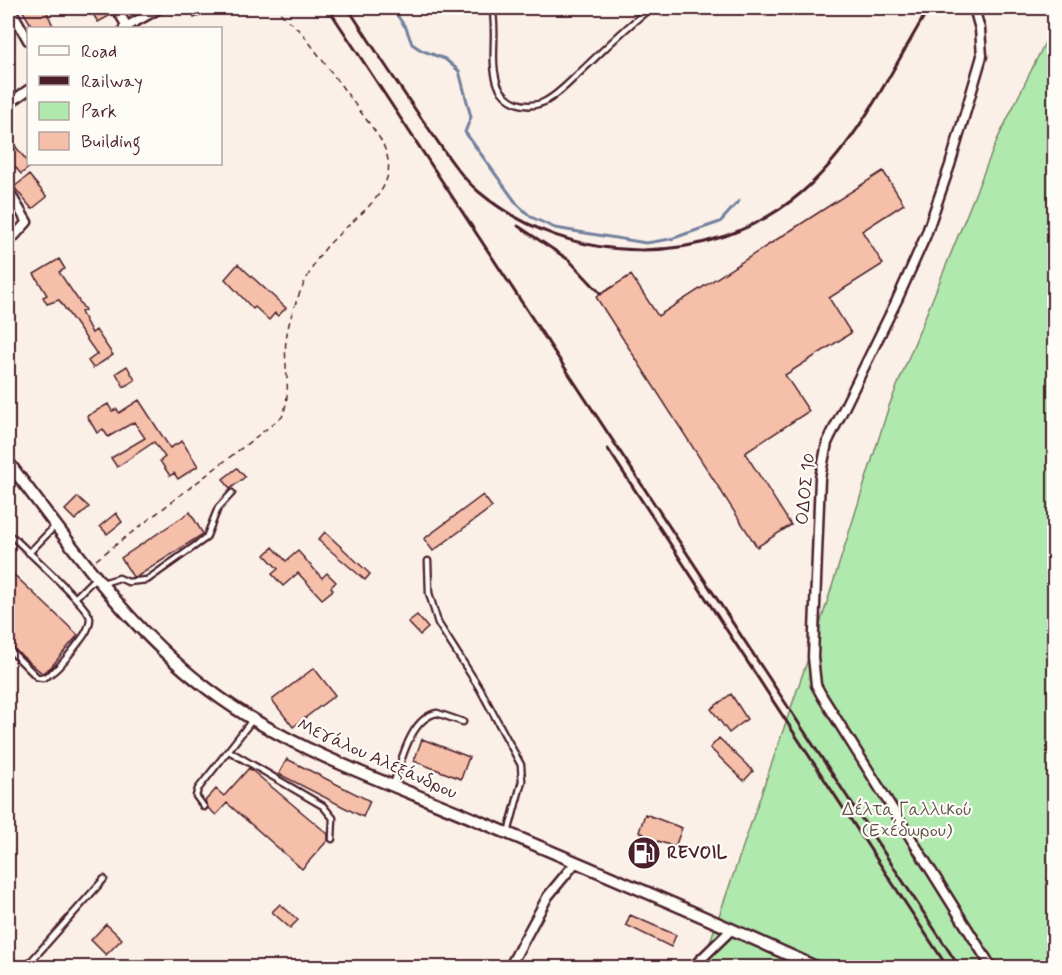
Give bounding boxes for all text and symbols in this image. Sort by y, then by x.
legend [27,27,222,165]
text: Road [81,40,117,64]
text: Railway [81,70,143,94]
text: Park [81,100,117,124]
text: Building [81,130,141,156]
street label: ΟΔΟΣ 10 [790,452,822,526]
street label: Μεγάλου Αλεξάνδρου [293,713,461,805]
park label: Δέλτα Γαλλικού (Εχέδωρου) [842,797,972,843]
fuel station icon: REVOIL [626,835,662,871]
place label: REVOIL [667,841,728,865]

